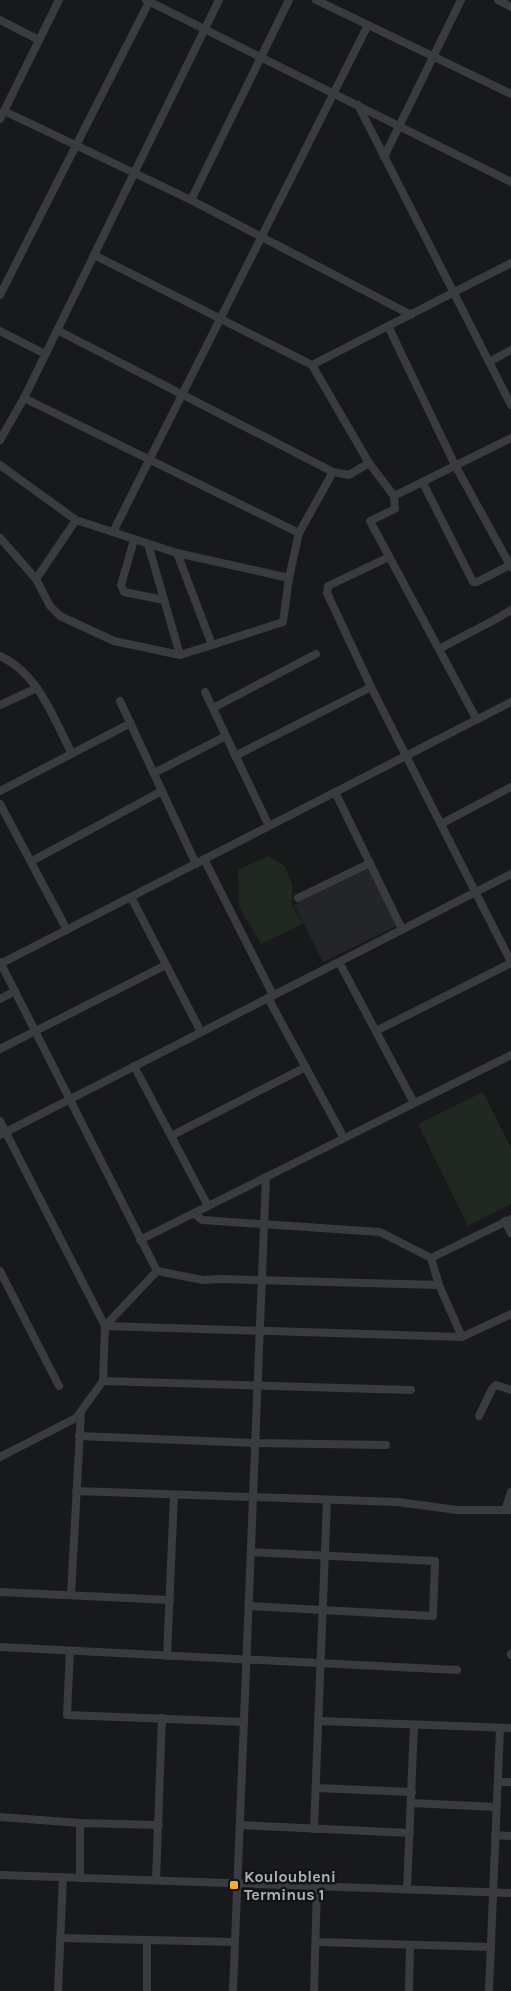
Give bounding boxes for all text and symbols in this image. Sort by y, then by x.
place label: Kouloubleni Terminus 1 [244,1867,336,1904]
marker: Kouloubleni Terminus 1 [228,1879,240,1891]

